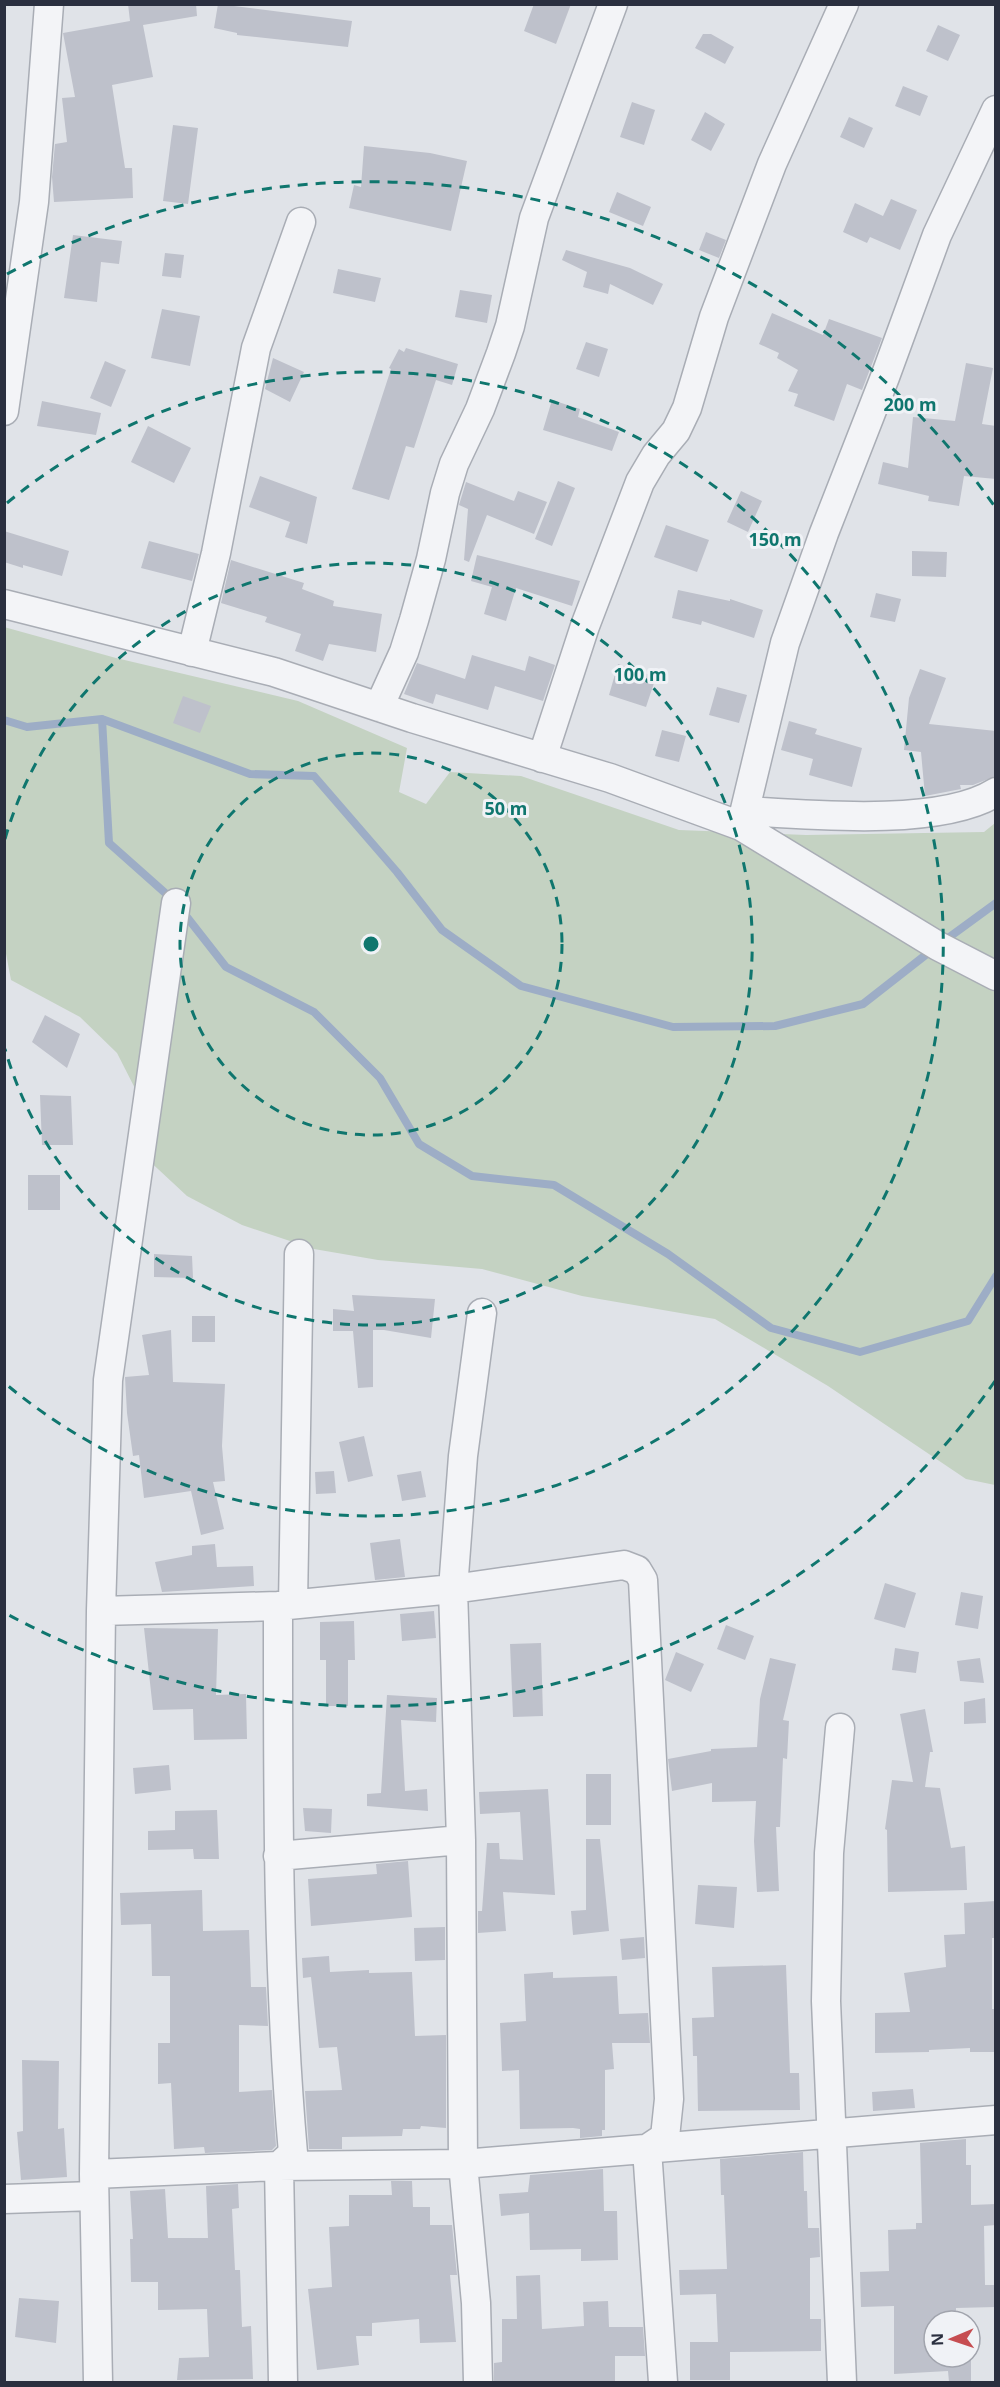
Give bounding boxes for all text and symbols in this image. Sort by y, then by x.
text: 200 m [883,392,937,416]
text: 150 m [748,527,802,551]
text: 100 m [613,662,667,686]
text: 50 m [485,796,527,820]
centre of rings [361,934,381,954]
north arrow [922,2309,982,2369]
text: N [926,2333,948,2346]

